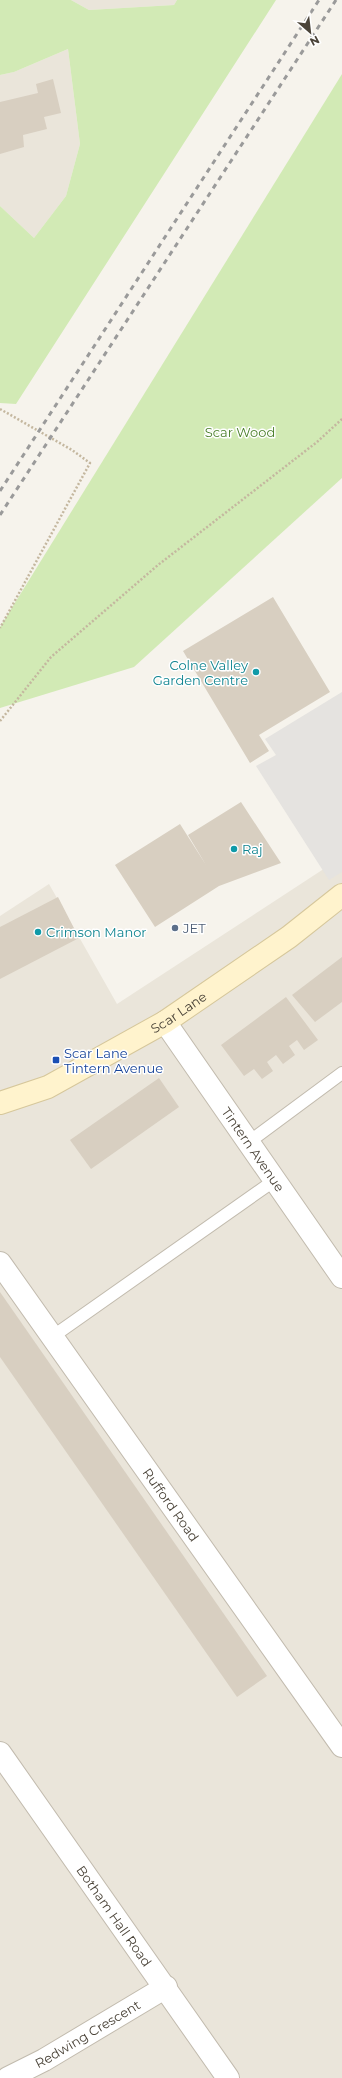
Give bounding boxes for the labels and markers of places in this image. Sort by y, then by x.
place label: Colne Valley Garden Centre [153,657,249,688]
marker: Colne Valley Garden Centre [251,667,261,677]
place label: Raj [242,841,263,857]
marker: Raj [229,844,239,854]
place label: JET [182,920,206,936]
marker: JET [170,923,180,933]
place label: Crimson Manor [46,924,147,940]
marker: Crimson Manor [33,927,43,937]
place label: Scar Lane Tintern Avenue [64,1045,163,1076]
marker: Scar Lane Tintern Avenue [51,1055,61,1065]

